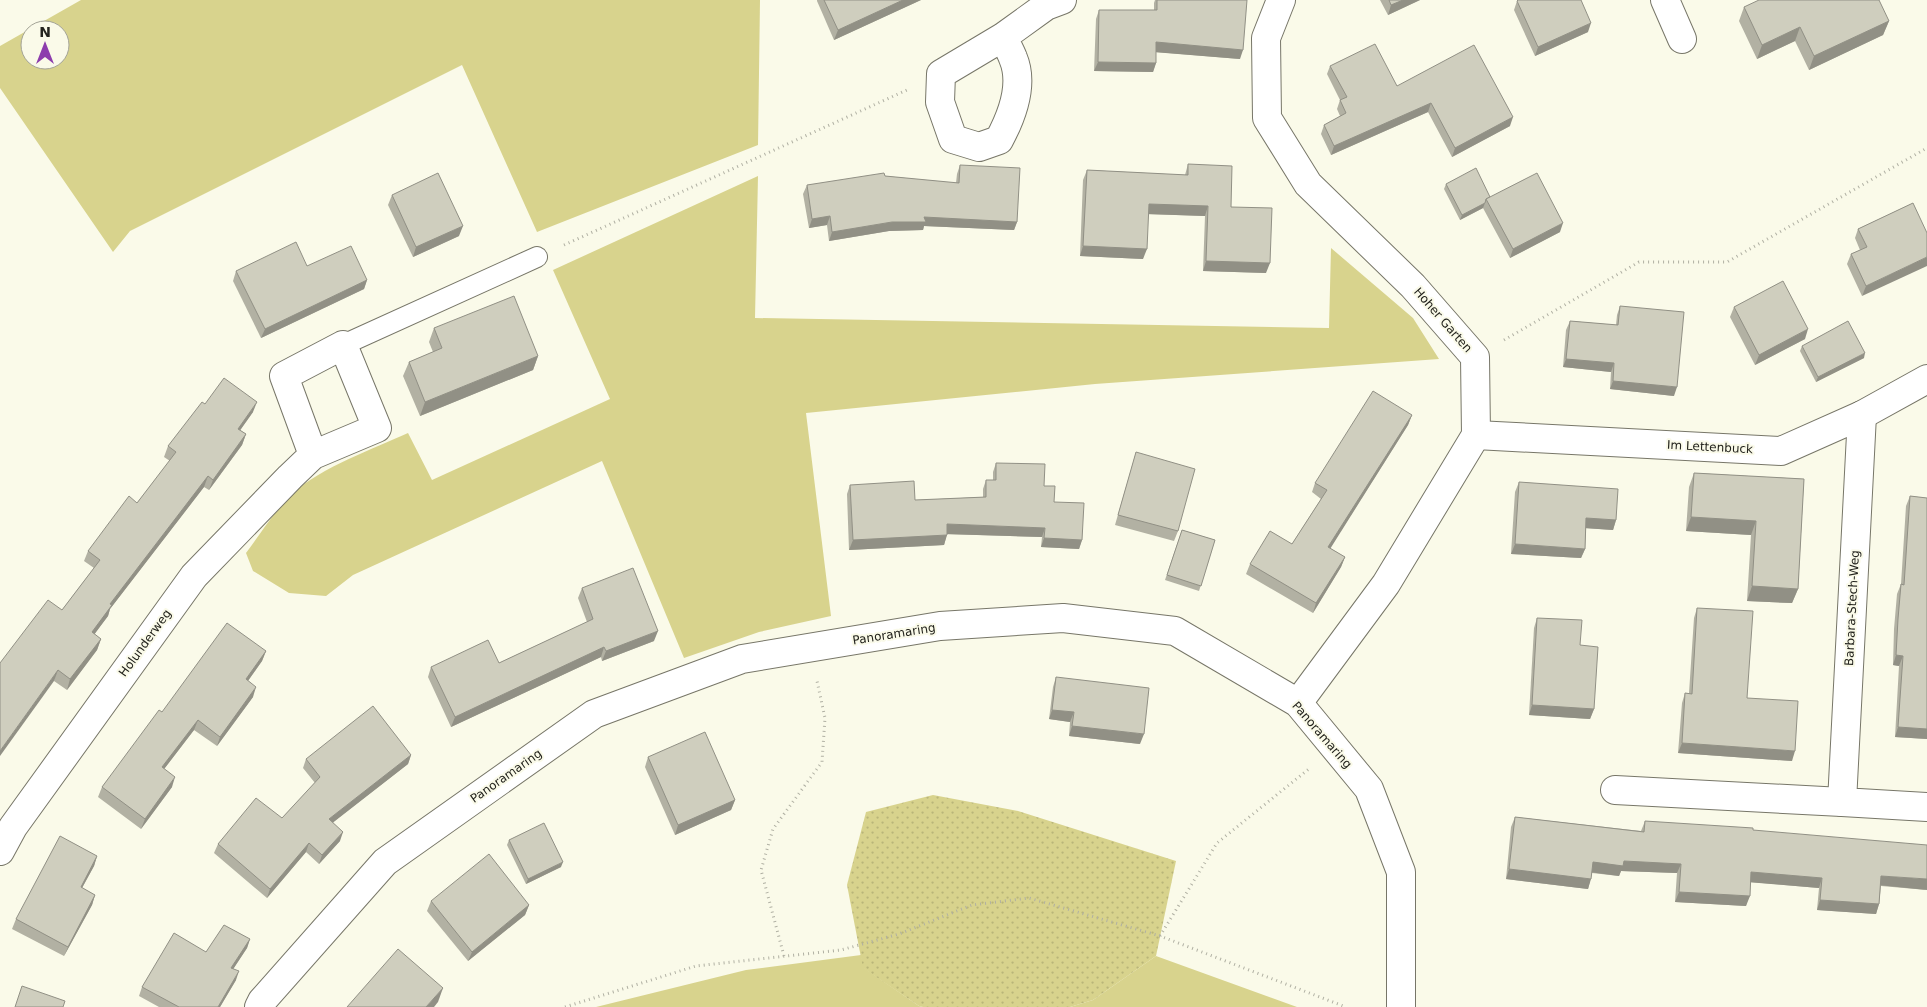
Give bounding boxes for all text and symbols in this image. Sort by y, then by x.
north arrow [20,20,70,70]
text: N [39,24,51,40]
street label: Hoher Garten [1411,285,1475,355]
street label: Im Lettenbuck [1667,438,1753,456]
street label: Barbara-Stech-Weg [1842,550,1862,666]
street label: Holunderweg [116,607,174,679]
street label: Panoramaring [852,621,936,647]
street label: Panoramaring [1289,699,1355,771]
street label: Panoramaring [468,746,544,806]

